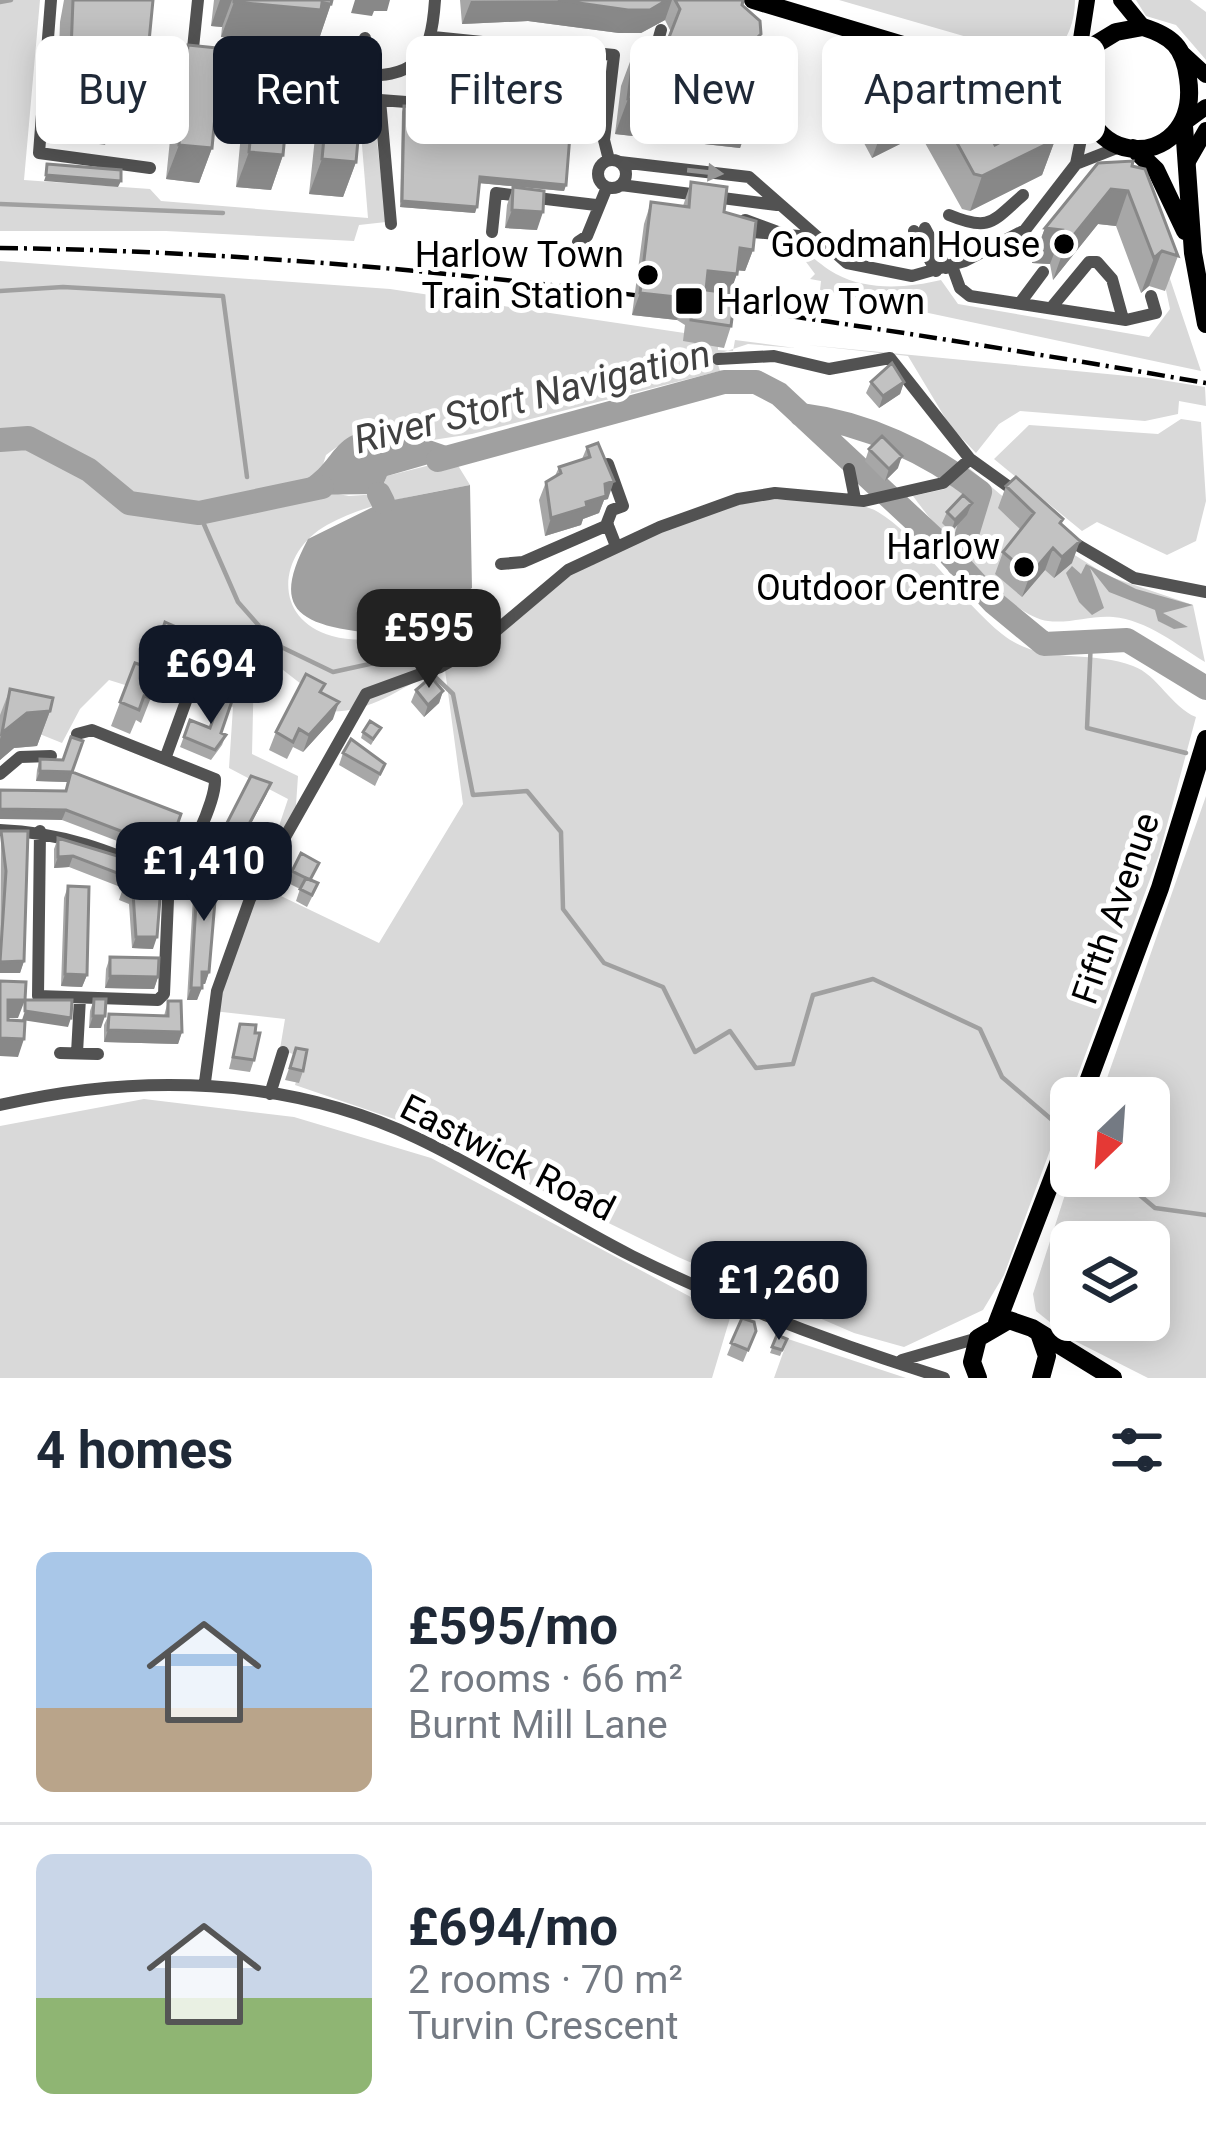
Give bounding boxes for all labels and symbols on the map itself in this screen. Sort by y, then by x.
one-way arrow [687,163,724,182]
place label: Goodman House [770,224,1040,266]
marker: Goodman House [1051,231,1077,257]
place label: Harlow Town Train Station [415,234,624,317]
marker: Harlow Town Train Station [635,262,661,288]
place label: Harlow Town [716,281,925,323]
marker: Harlow Town [673,285,705,317]
water label: River Stort Navigation [349,330,715,463]
place label: Harlow Outdoor Centre [756,526,1000,609]
marker: Harlow Outdoor Centre [1011,554,1037,580]
pin: £595 [358,589,500,691]
pin: £694 [140,625,282,727]
street label: Fifth Avenue [1064,807,1168,1009]
pin: £1,410 [106,822,302,924]
north arrow [1050,1077,1170,1197]
street label: Eastwick Road [393,1086,622,1230]
pin: £1,260 [681,1241,877,1343]

